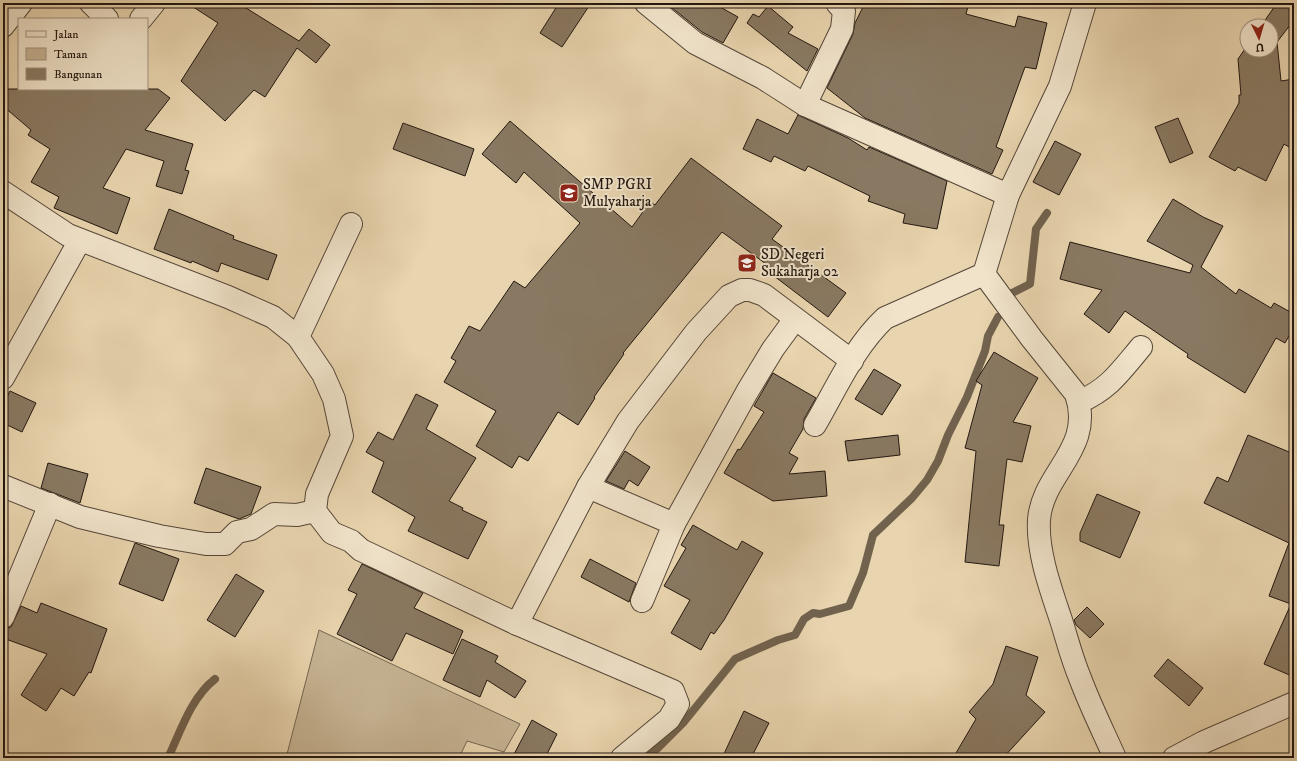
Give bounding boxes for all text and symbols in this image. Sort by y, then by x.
legend [18,18,148,90]
north arrow [1239,18,1279,58]
text: Jalan [53,27,79,42]
text: U [1254,40,1265,54]
text: Taman [54,47,88,62]
text: Bangunan [54,67,103,82]
place label: SMP PGRI Mulyaharja [583,175,652,211]
school or university icon: SMP PGRI Mulyaharja [558,182,580,204]
place label: SD Negeri Sukaharja 02 [761,245,839,281]
school or university icon: SD Negeri Sukaharja 02 [736,252,758,274]

